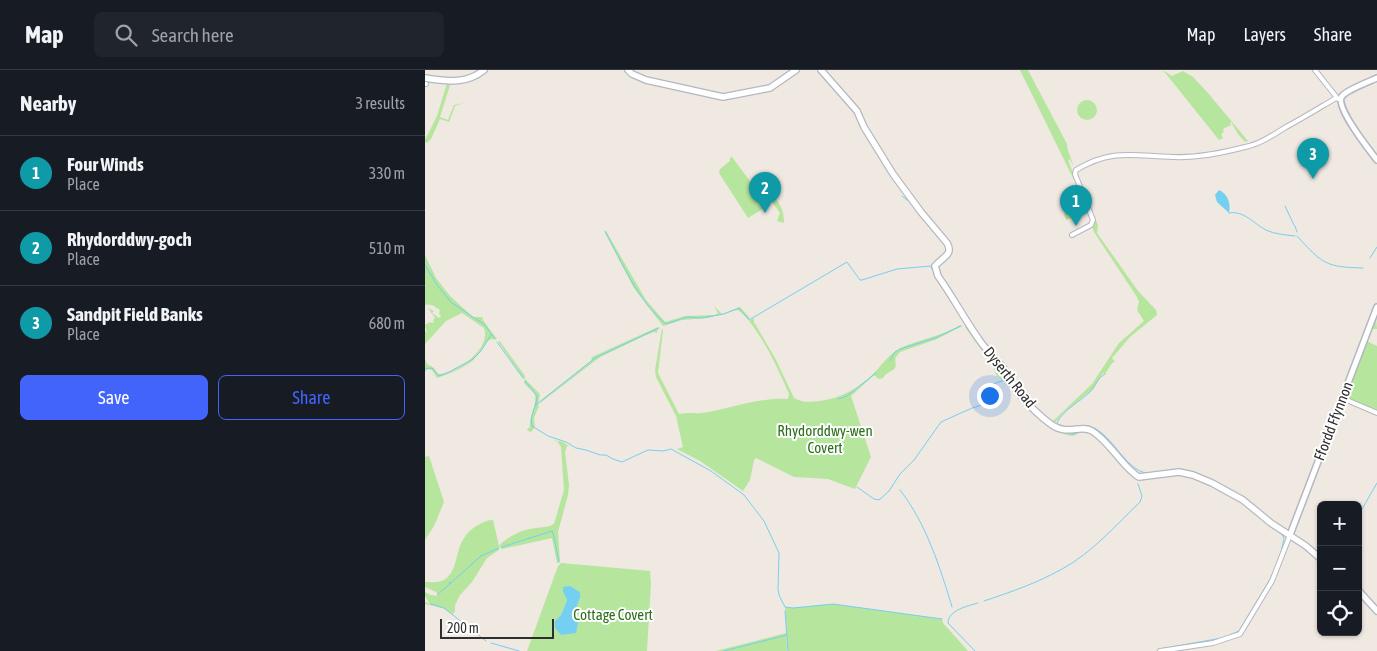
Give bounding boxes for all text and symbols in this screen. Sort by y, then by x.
search box [94,12,444,57]
text: Map [25,21,64,48]
icon: search [112,21,140,49]
text: Search here [152,24,234,46]
text: Map [1186,24,1215,45]
text: Layers [1243,24,1286,45]
text: Share [1314,24,1352,45]
text: Nearby [20,91,76,115]
text: 3 results [355,94,405,112]
pin: 3 [1297,138,1329,179]
text: Four Winds [67,153,144,175]
text: 1 [32,164,40,182]
text: 330 m [369,164,405,182]
pin: 2 [749,172,781,213]
text: Place [67,175,100,193]
pin: 1 [1060,185,1092,226]
text: Rhydorddwy-goch [67,228,192,250]
text: 2 [32,239,40,257]
text: 510 m [369,239,405,257]
text: Place [67,250,100,268]
text: Sandpit Field Banks [67,303,203,325]
text: 3 [32,314,40,332]
text: 680 m [369,314,405,332]
text: Place [67,325,100,343]
street label: Dyserth Road [980,343,1040,411]
button: Save [20,375,208,420]
button: Share [218,375,405,420]
street label: Ffordd Ffynnon [1310,379,1356,463]
your location [977,383,1003,409]
park label: Rhydorddwy-wen Covert [777,422,873,456]
map controls [1317,501,1362,636]
button: + [1317,501,1362,546]
button: − [1317,546,1362,591]
button: locate [1317,591,1362,636]
park label: Cottage Covert [573,606,653,623]
scale bar [440,616,554,639]
text: 200 m [447,620,479,636]

